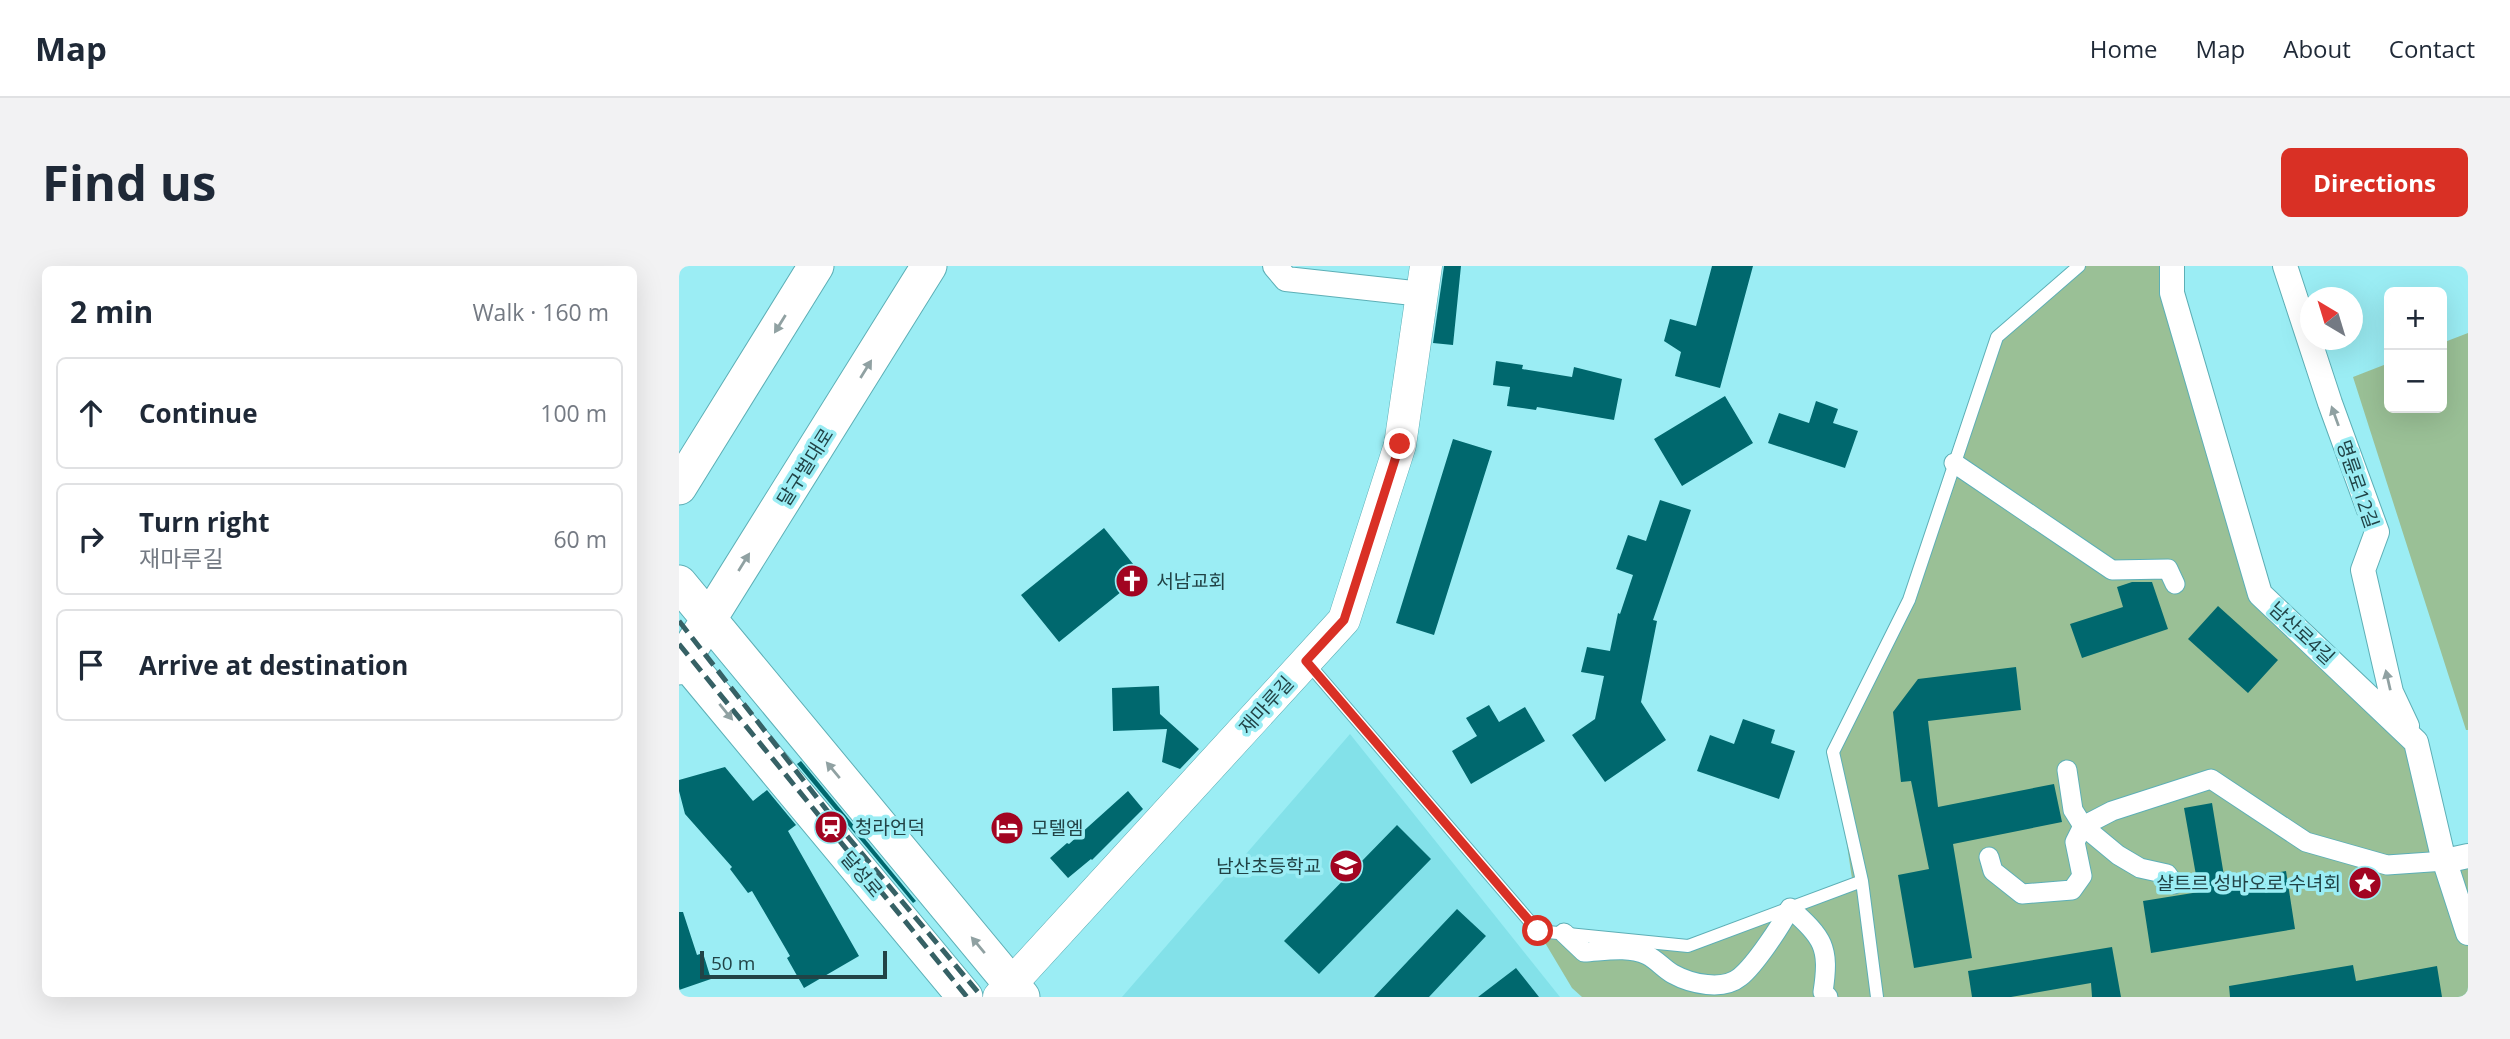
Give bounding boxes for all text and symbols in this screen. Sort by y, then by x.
text: Map [35,26,107,71]
text: Home [2090,32,2158,65]
text: Map [2196,32,2245,65]
text: About [2283,32,2351,65]
text: Contact [2389,32,2475,65]
button: Directions [2281,148,2468,217]
text: Find us [42,149,216,215]
north arrow [2300,287,2363,350]
map controls [2384,287,2447,413]
button: + [2384,287,2447,350]
text: 2 min [70,291,153,332]
text: Walk · 160 m [472,296,609,328]
one-way arrow [774,314,787,334]
button: − [2384,350,2447,413]
one-way arrow [859,360,872,379]
icon: ahead [72,394,110,432]
text: Continue [139,395,258,431]
text: 100 m [540,397,607,429]
one-way arrow [2329,405,2340,426]
street label: 달구벌대로 [771,423,839,511]
route end [1384,428,1415,459]
street label: 명륜로12길 [2331,436,2385,532]
text: Turn right [139,504,270,540]
icon: right [72,520,110,558]
text: 60 m [553,523,607,555]
text: 재마루길 [139,542,224,574]
one-way arrow [738,552,751,572]
church icon: 서남교회 [1113,562,1151,600]
place label: 서남교회 [1156,568,1226,594]
street label: 남산로4길 [2264,596,2340,670]
icon: arrive [72,646,110,684]
text: Arrive at destination [139,647,408,683]
one-way arrow [2382,669,2393,691]
street label: 재마루길 [1233,670,1299,740]
one-way arrow [719,703,734,721]
one-way arrow [826,761,841,778]
station icon: 청라언덕 [812,808,850,846]
hotel icon: 모텔엠 [988,809,1026,847]
place label: 청라언덕 [855,814,925,840]
place label: 모텔엠 [1031,815,1083,841]
street label: 달성로 [835,846,889,902]
school or university icon: 남산초등학교 [1327,847,1365,885]
place label: 남산초등학교 [1216,853,1321,879]
place icon: 샬트르 성바오로 수녀회 [2346,864,2384,902]
place label: 샬트르 성바오로 수녀회 [2156,870,2341,896]
route start [1522,915,1553,946]
one-way arrow [971,936,986,953]
scale bar [700,948,887,980]
text: 50 m [711,950,755,976]

